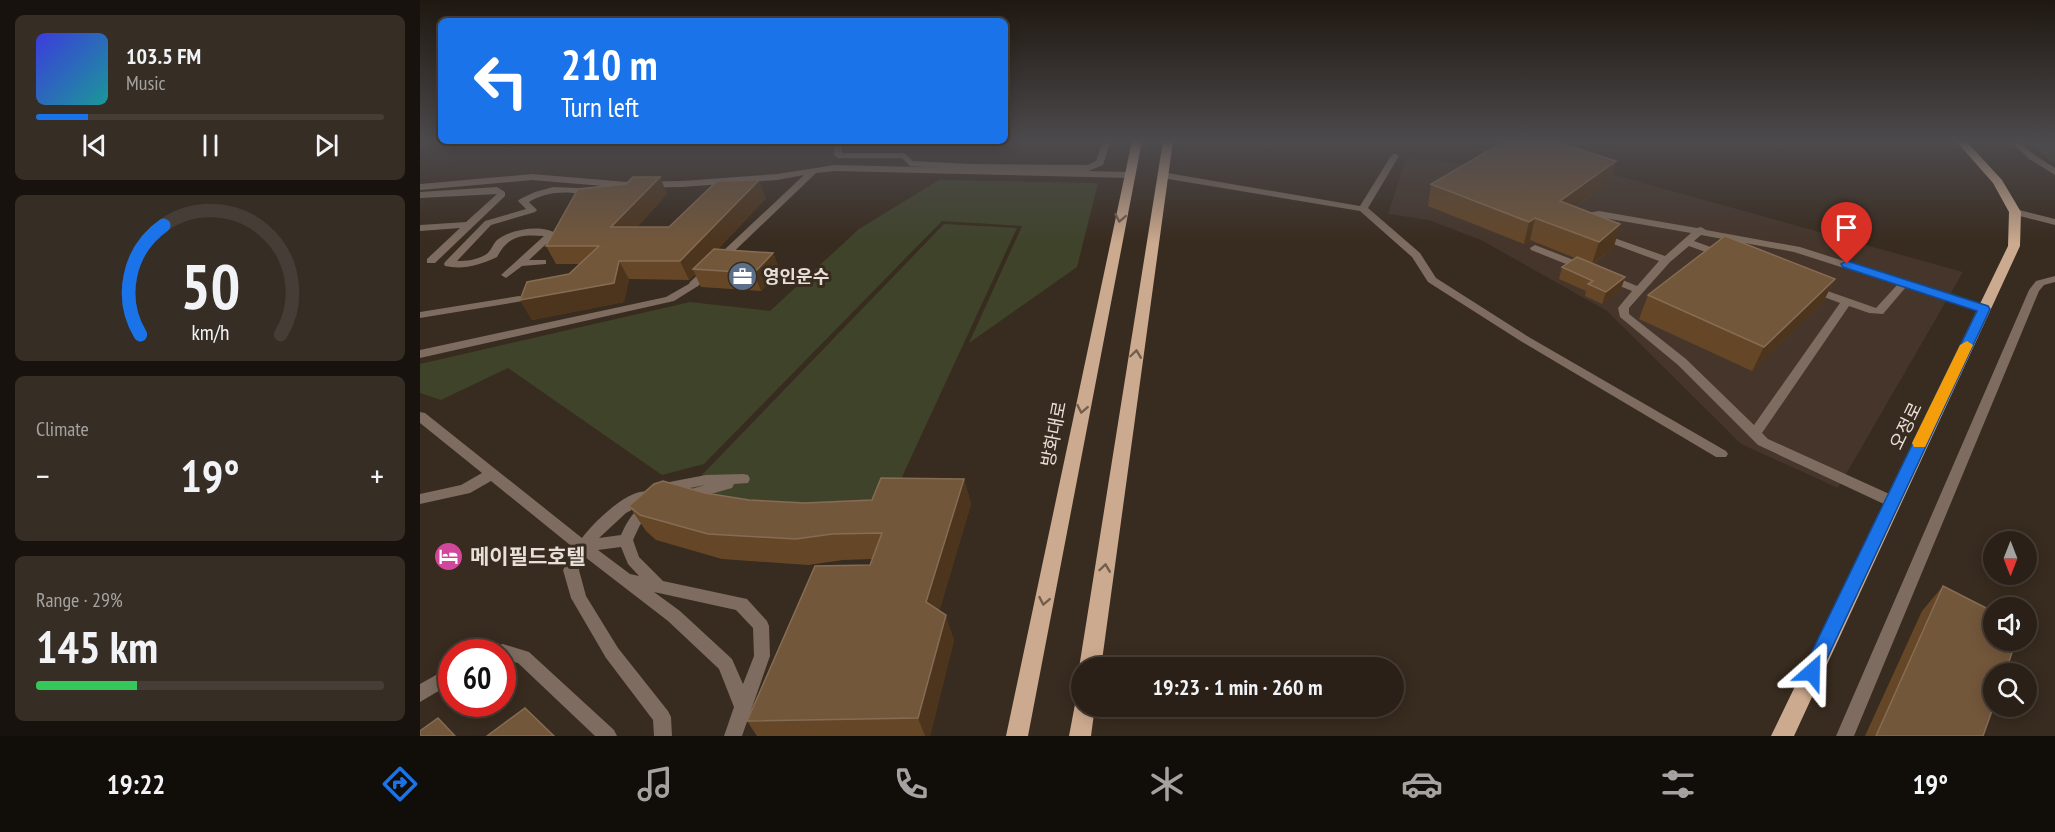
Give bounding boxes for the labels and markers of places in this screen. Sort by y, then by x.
pin [1821,202,1872,264]
office icon: 영인운수 [726,261,758,293]
place label: 영인운수 [763,265,829,288]
hotel icon: 메이필드호텔 [433,541,465,573]
place label: 메이필드호텔 [470,543,586,570]

